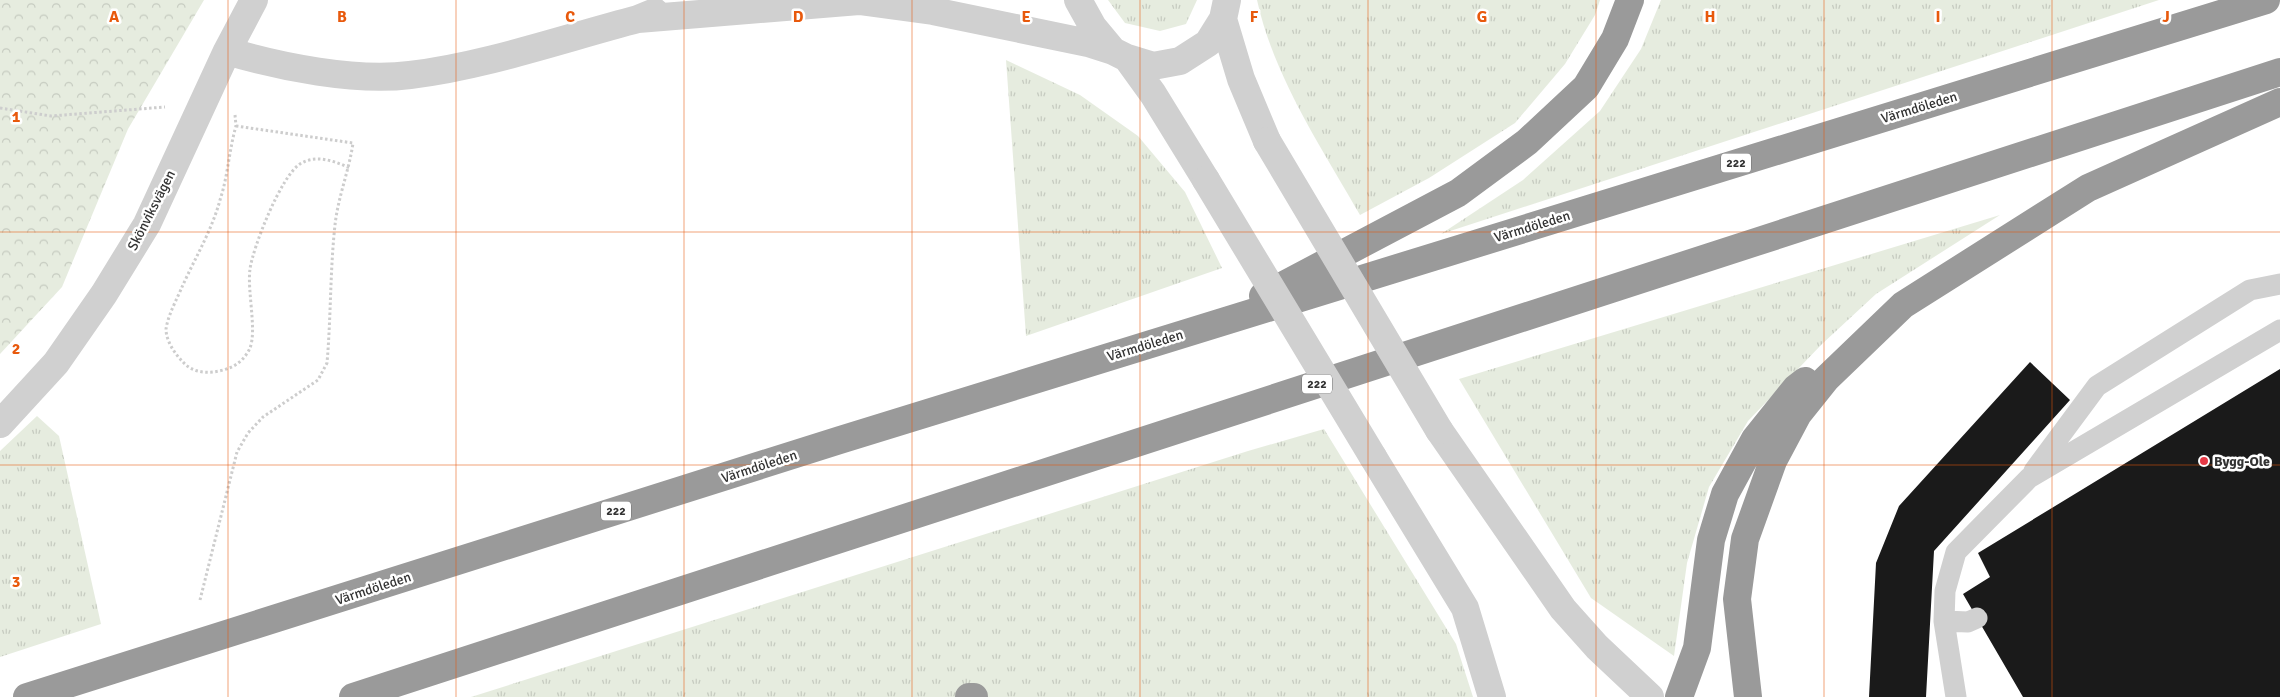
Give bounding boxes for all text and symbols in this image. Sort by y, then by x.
text: A [109,7,120,27]
text: B [337,7,347,27]
text: C [565,7,575,27]
text: D [793,7,804,27]
text: E [1021,7,1031,27]
text: F [1250,7,1259,27]
text: G [1477,7,1487,27]
text: H [1705,7,1715,27]
text: I [1935,7,1941,27]
text: J [2162,7,2170,27]
street label: Värmdöleden [1879,88,1959,127]
text: 1 [12,107,21,127]
road number: 222 [1721,154,1751,172]
street label: Skönviksvägen [124,167,179,253]
street label: Värmdöleden [1492,207,1572,246]
street label: Värmdöleden [1105,326,1185,365]
text: 2 [12,339,20,359]
road number: 222 [1302,374,1332,394]
street label: Värmdöleden [719,446,799,487]
place label: Bygg-Ole [2214,453,2270,470]
marker: Bygg-Ole [2198,455,2210,467]
road number: 222 [601,502,631,520]
street label: Värmdöleden [333,568,413,609]
text: 3 [12,572,20,592]

